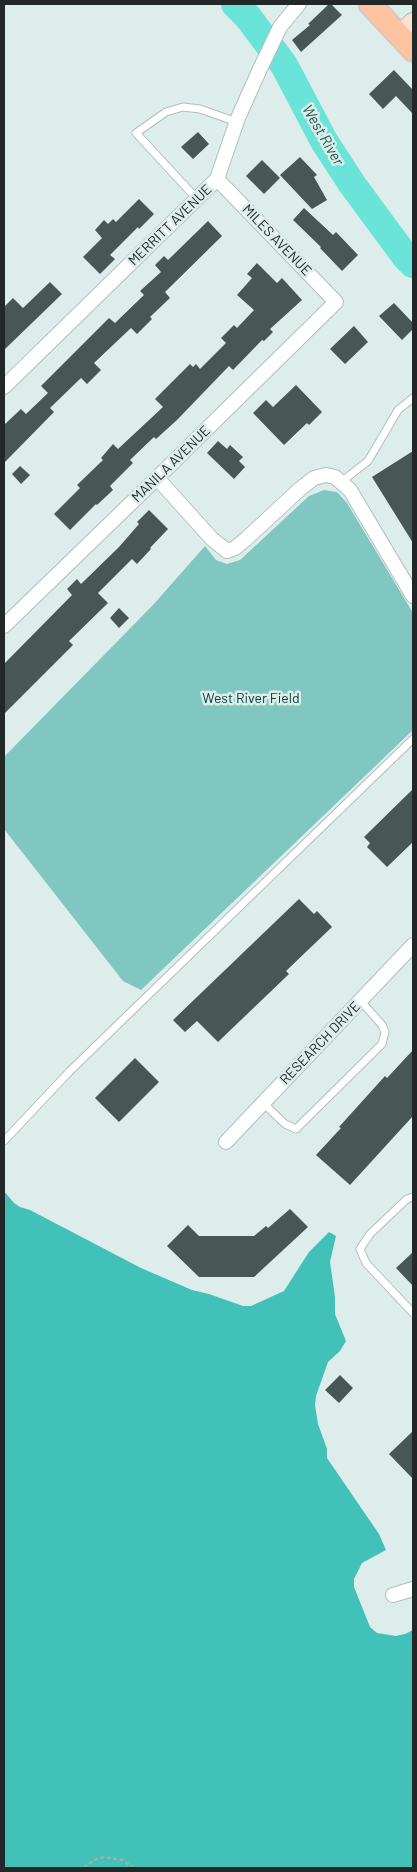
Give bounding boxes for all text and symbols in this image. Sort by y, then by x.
water label: West River [298,101,348,169]
street label: MERRITT AVENUE [125,181,215,269]
street label: MILES AVENUE [239,201,315,279]
street label: MANILA AVENUE [128,422,214,506]
park label: West River Field [202,690,300,706]
street label: RESEARCH DRIVE [276,998,364,1088]

